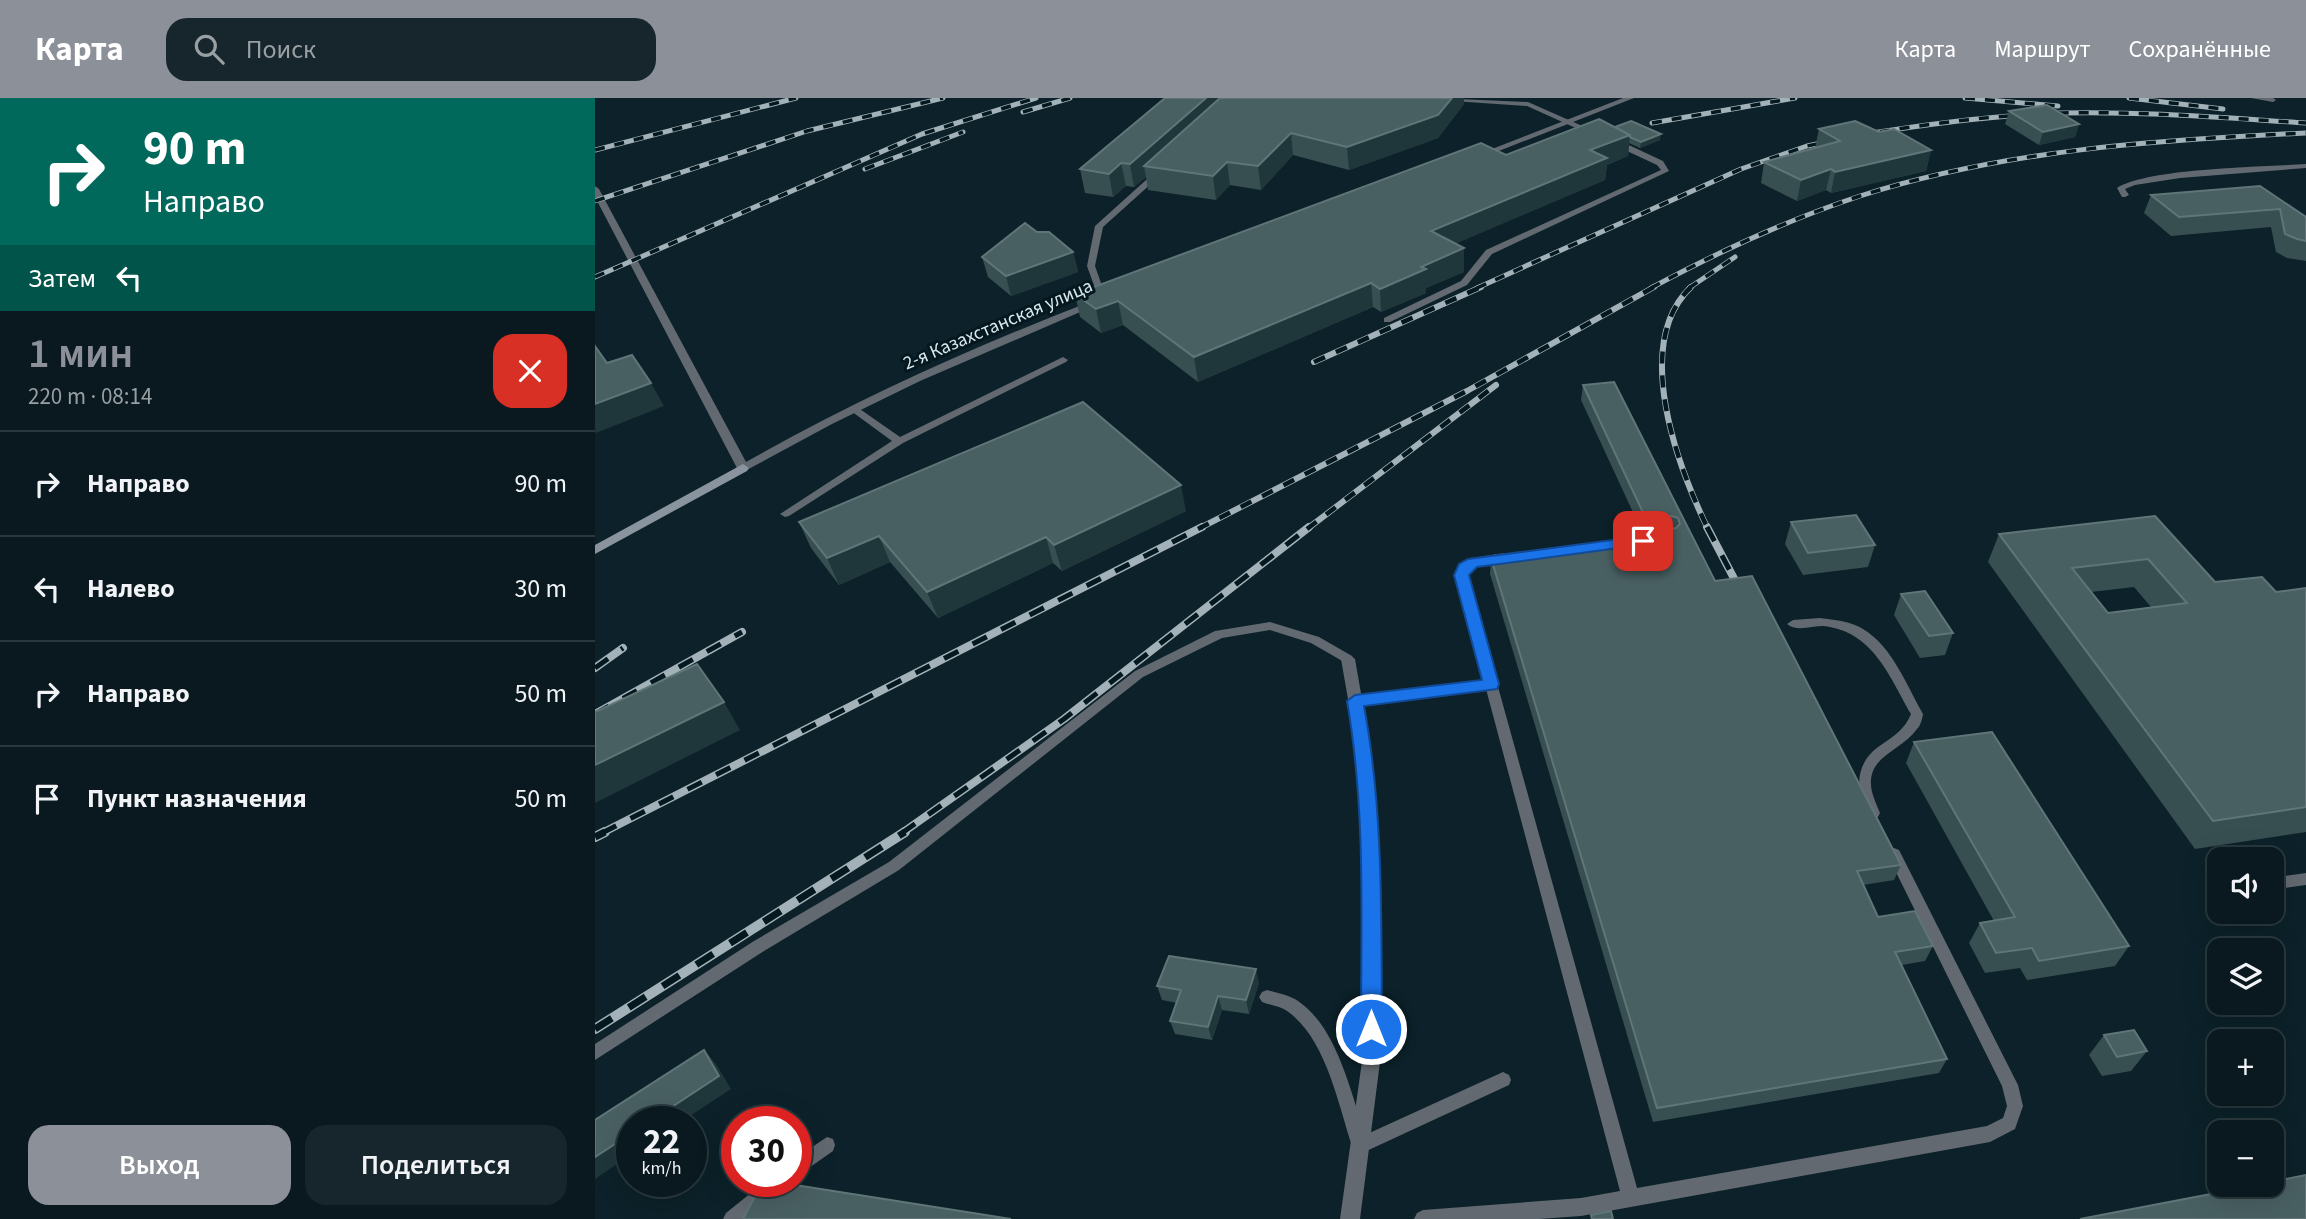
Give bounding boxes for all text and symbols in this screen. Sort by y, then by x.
search box [166,18,656,81]
text: Карта [35,26,124,73]
icon: search [190,30,228,68]
text: Поиск [246,31,316,68]
text: Карта [1895,32,1956,67]
text: Маршрут [1994,32,2090,67]
text: Сохранённые [2128,32,2271,67]
text: 90 m [143,114,247,184]
icon: right [28,126,119,217]
text: Направо [143,179,265,225]
icon: left [110,259,148,297]
text: Затем [28,260,96,297]
street label: 2-я Казахстанская улица [899,273,1097,377]
text: 1 мин [28,324,133,384]
button: close [493,334,567,408]
text: 220 m · 08:14 [28,380,152,413]
icon: right [28,465,66,503]
text: Направо [87,465,190,502]
text: 90 m [514,465,567,502]
pin [1613,511,1673,571]
icon: arrive [1624,522,1662,560]
icon: left [28,570,66,608]
text: Налево [87,570,175,607]
text: 30 m [514,570,567,607]
icon: right [28,675,66,713]
text: Направо [87,675,190,712]
text: 50 m [514,675,567,712]
icon: arrive [28,780,66,818]
text: Пункт назначения [87,780,307,817]
text: 50 m [514,780,567,817]
map controls [2207,847,2284,1197]
button: sound [2207,847,2284,924]
button: layers [2207,938,2284,1015]
position arrow [1334,992,1408,1066]
button: + [2207,1029,2284,1106]
speed limit sign: 30 [721,1106,812,1197]
text: 22 [643,1117,680,1167]
button: − [2207,1120,2284,1197]
button: Выход [28,1125,291,1205]
button: Поделиться [305,1125,567,1205]
text: km/h [642,1156,681,1181]

